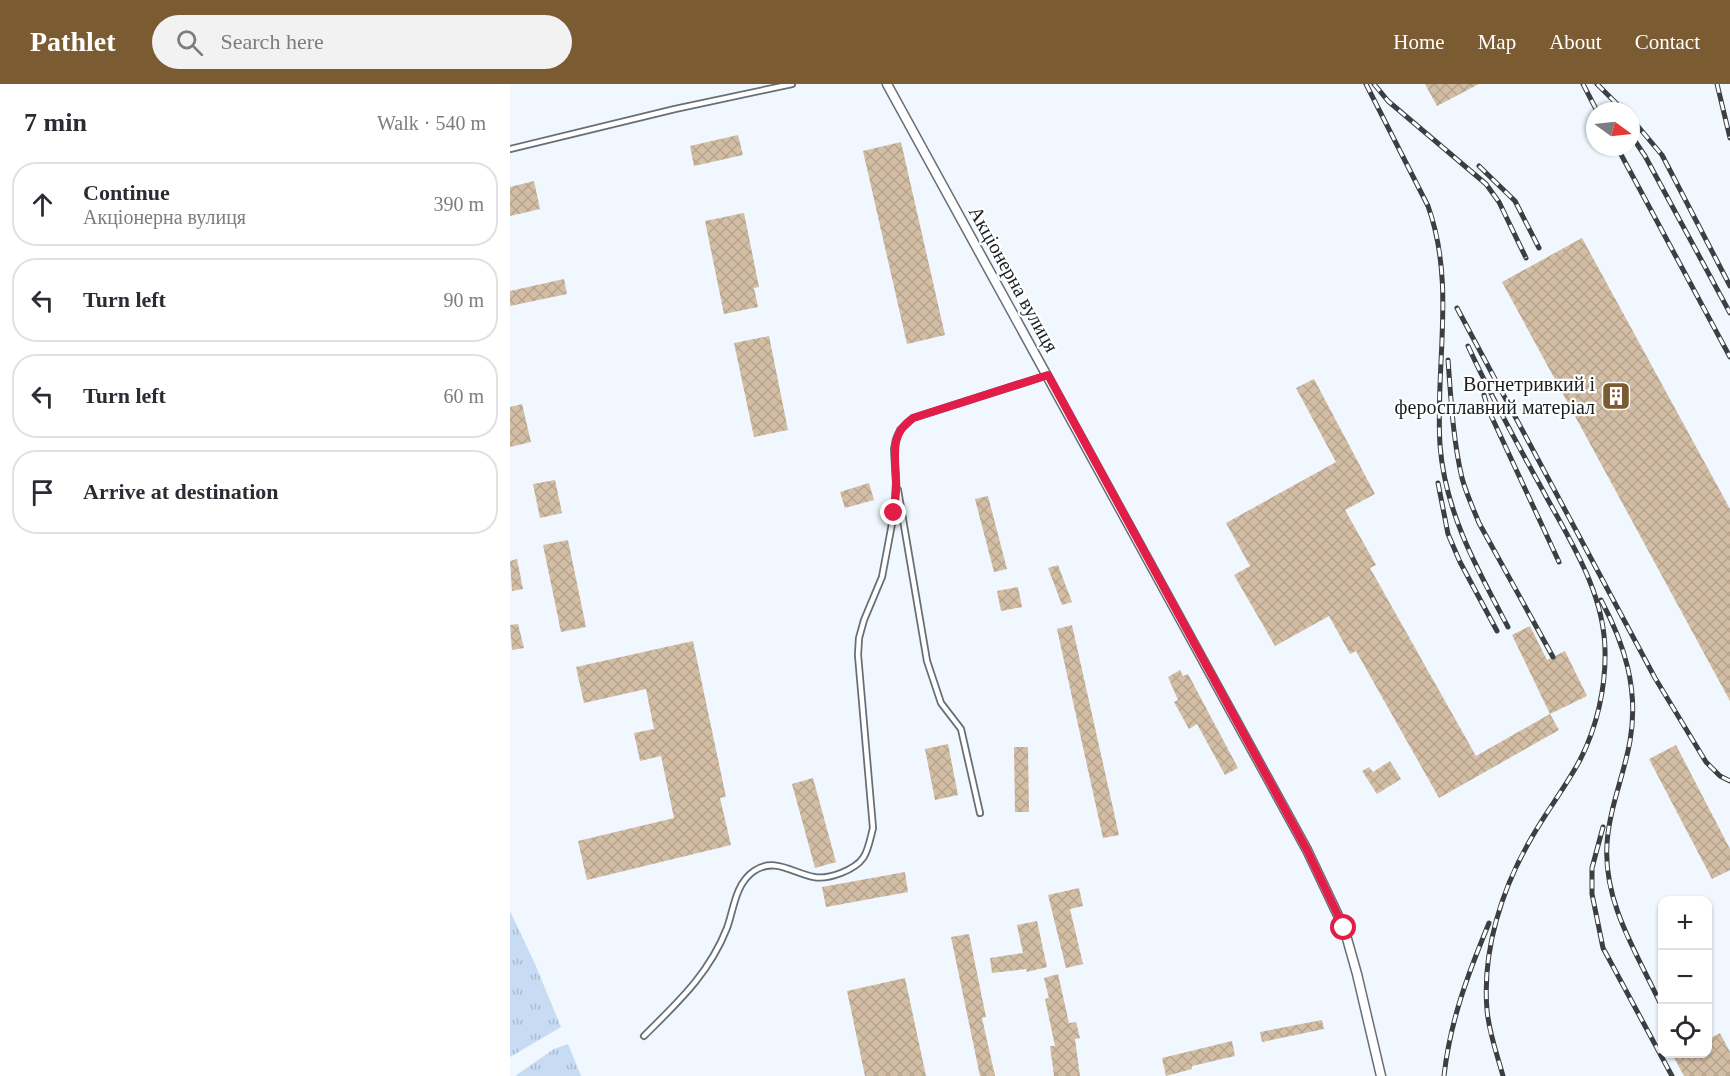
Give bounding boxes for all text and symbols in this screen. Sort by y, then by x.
search box [152,15,572,69]
text: Pathlet [30,26,116,57]
icon: search [173,26,206,59]
text: Search here [221,29,324,54]
text: Home [1393,30,1445,54]
text: Map [1478,30,1516,54]
text: About [1549,30,1602,54]
text: Contact [1635,30,1700,54]
north arrow [1586,102,1640,156]
text: 7 min [24,108,87,137]
text: Walk · 540 m [377,112,486,134]
text: Continue [83,180,170,205]
icon: ahead [26,188,59,221]
text: 390 m [433,193,484,215]
street label: Акціонерна вулиця [964,202,1063,356]
text: Акціонерна вулиця [83,206,246,228]
icon: left [26,284,59,317]
text: Turn left [83,287,166,312]
text: 90 m [443,289,484,311]
place label: Вогнетривкий і феросплавний матеріал [1395,373,1595,419]
icon: left [26,380,59,413]
building icon: Вогнетривкий і феросплавний матеріал [1600,380,1632,412]
text: Turn left [83,383,166,408]
text: 60 m [443,385,484,407]
icon: arrive [26,476,59,509]
text: Arrive at destination [83,479,279,504]
route end [880,499,906,525]
map controls [1658,896,1712,1058]
button: + [1658,896,1712,950]
route start [1330,914,1356,940]
button: − [1658,950,1712,1004]
button: locate [1658,1004,1712,1058]

